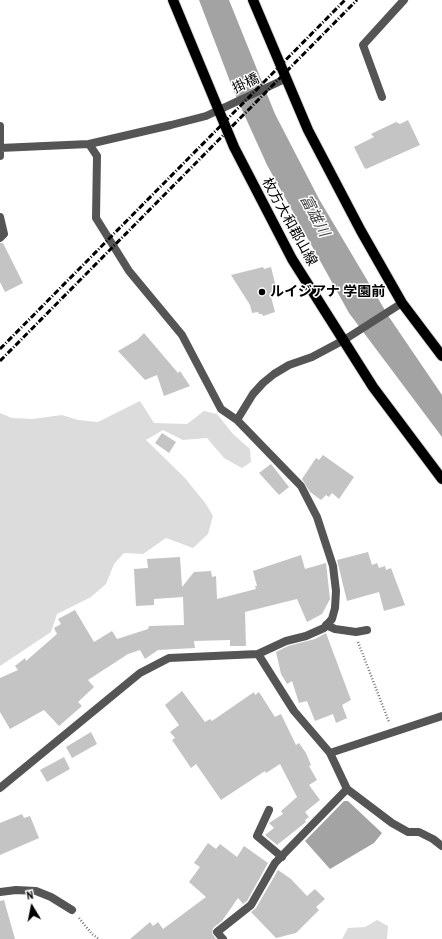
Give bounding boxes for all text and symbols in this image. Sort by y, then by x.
street label: 掛橋 [230,70,262,98]
street label: 枚方大和郡山線 [258,175,320,269]
water label: 富雄川 [295,192,333,240]
place label: ルイジアナ 学園前 [270,284,385,300]
marker: ルイジアナ 学園前 [257,287,267,297]
north arrow [12,887,52,927]
text: N [25,888,34,903]

